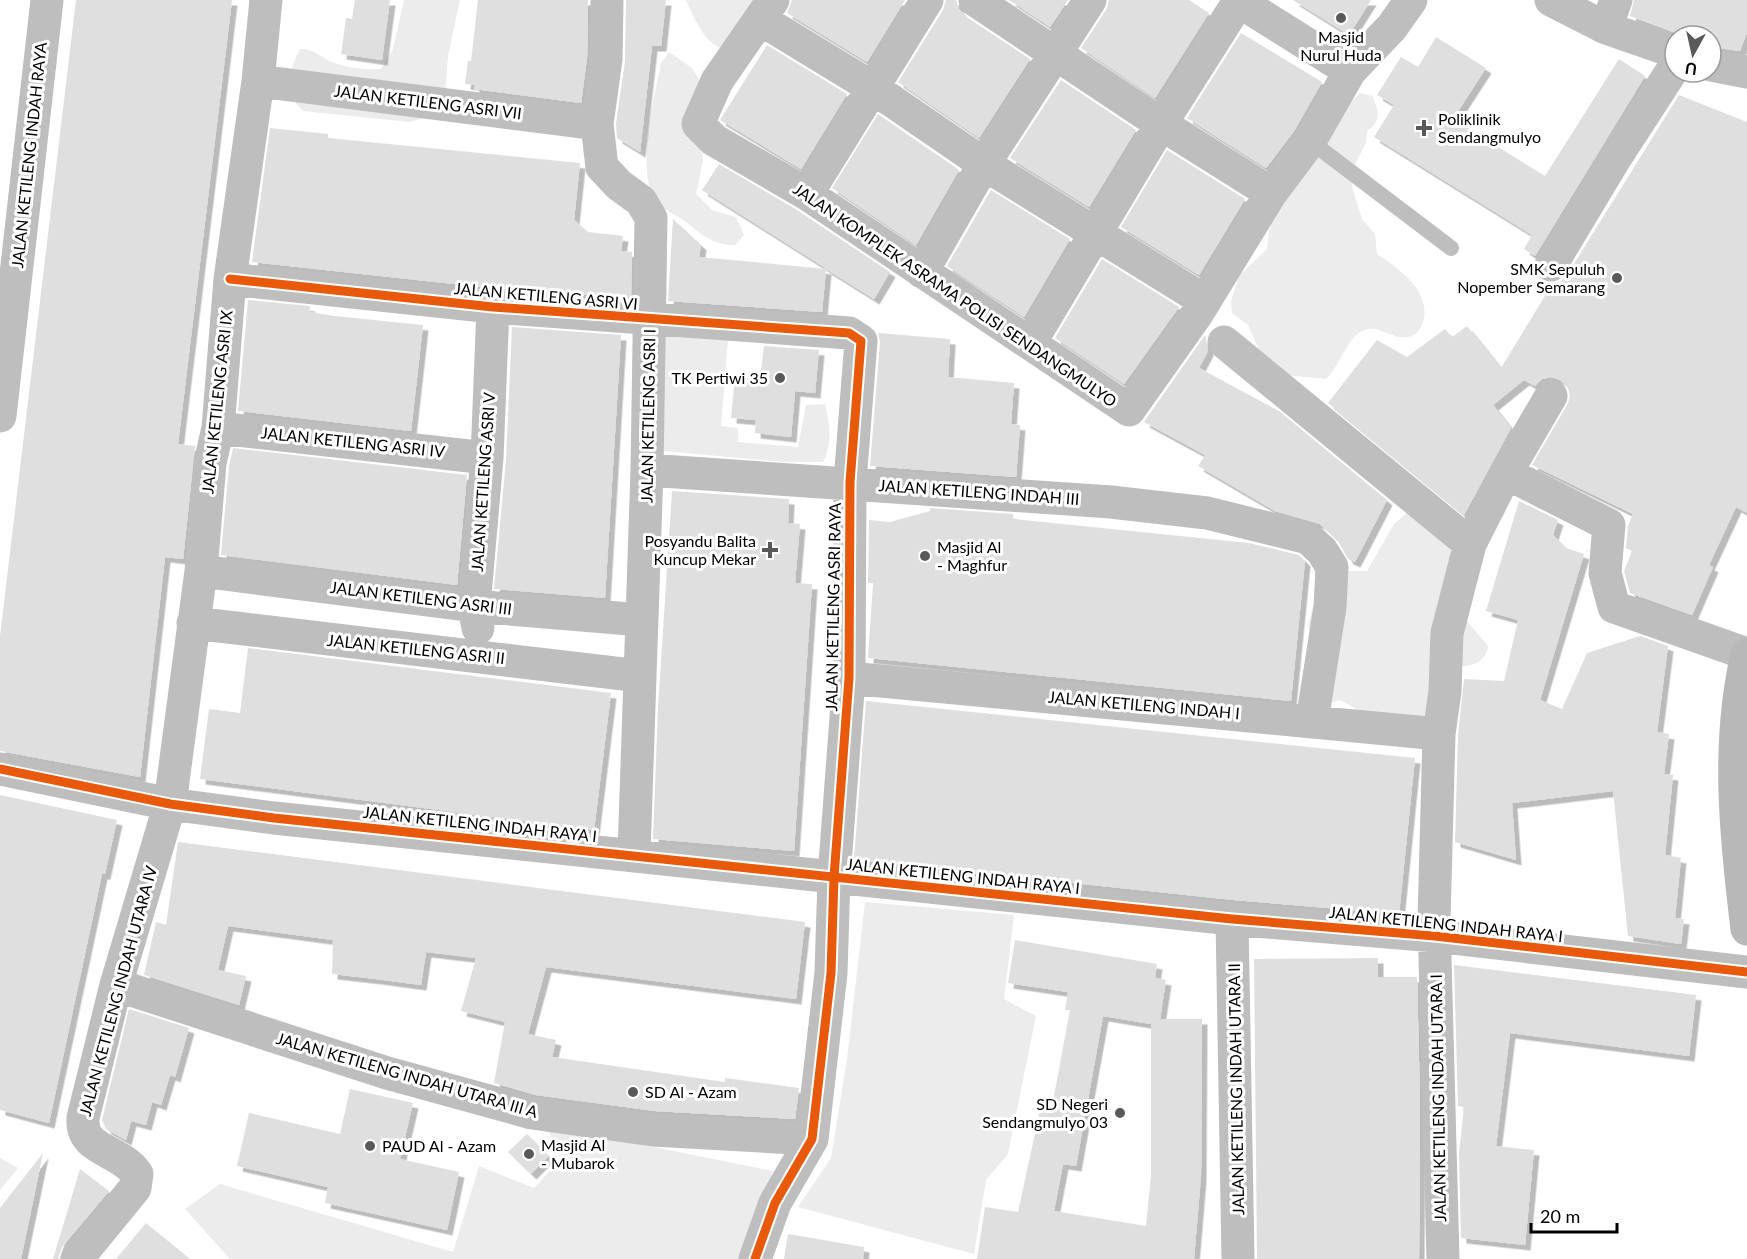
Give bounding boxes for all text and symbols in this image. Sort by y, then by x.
marker: Masjid Nurul Huda [1334,11,1348,25]
north arrow [1663,24,1723,84]
place label: Masjid Nurul Huda [1300,27,1382,64]
street label: JALAN KETILENG INDAH RAYA [7,41,50,269]
text: U [1684,59,1698,80]
street label: JALAN KETILENG ASRI VII [333,81,523,122]
place label: Poliklinik Sendangmulyo [1438,109,1541,146]
marker: Poliklinik Sendangmulyo [1415,119,1433,137]
street label: JALAN KOMPLEK ASRAMA POLISI SENDANGMULYO [790,179,1121,410]
place label: SMK Sepuluh Nopember Semarang [1457,259,1605,296]
marker: SMK Sepuluh Nopember Semarang [1610,271,1624,285]
street label: JALAN KETILENG ASRI VI [453,278,639,313]
street label: JALAN KETILENG ASRI IX [197,309,236,495]
street label: JALAN KETILENG ASRI I [636,329,659,503]
place label: TK Pertiwi 35 [671,368,768,387]
marker: TK Pertiwi 35 [773,371,787,385]
street label: JALAN KETILENG ASRI V [467,391,498,572]
street label: JALAN KETILENG ASRI IV [260,422,446,461]
street label: JALAN KETILENG INDAH III [878,475,1080,508]
street label: JALAN KETILENG ASRI RAYA [821,502,844,712]
place label: Posyandu Balita Kuncup Mekar [645,531,756,568]
place label: Masjid Al - Maghfur [937,537,1007,574]
marker: Posyandu Balita Kuncup Mekar [761,541,779,559]
marker: Masjid Al - Maghfur [918,549,932,563]
street label: JALAN KETILENG ASRI III [329,577,513,618]
street label: JALAN KETILENG ASRI II [326,630,506,667]
street label: JALAN KETILENG INDAH I [1047,687,1241,722]
street label: JALAN KETILENG INDAH RAYA I [362,802,598,845]
street label: JALAN KETILENG INDAH RAYA I [845,854,1081,897]
street label: JALAN KETILENG INDAH UTARA IV [75,863,160,1118]
street label: JALAN KETILENG INDAH RAYA I [1328,902,1564,945]
street label: JALAN KETILENG INDAH UTARA II [1224,963,1247,1215]
street label: JALAN KETILENG INDAH UTARA I [1426,974,1449,1222]
street label: JALAN KETILENG INDAH UTARA III A [274,1028,540,1121]
place label: SD Al - Azam [645,1082,737,1101]
marker: SD Al - Azam [626,1085,640,1099]
place label: SD Negeri Sendangmulyo 03 [982,1094,1108,1131]
marker: SD Negeri Sendangmulyo 03 [1113,1106,1127,1120]
place label: Masjid Al - Mubarok [541,1135,615,1172]
place label: PAUD Al - Azam [382,1136,496,1155]
marker: PAUD Al - Azam [363,1139,377,1153]
marker: Masjid Al - Mubarok [522,1147,536,1161]
scale bar [1531,1196,1616,1234]
text: 20 m [1540,1205,1580,1227]

